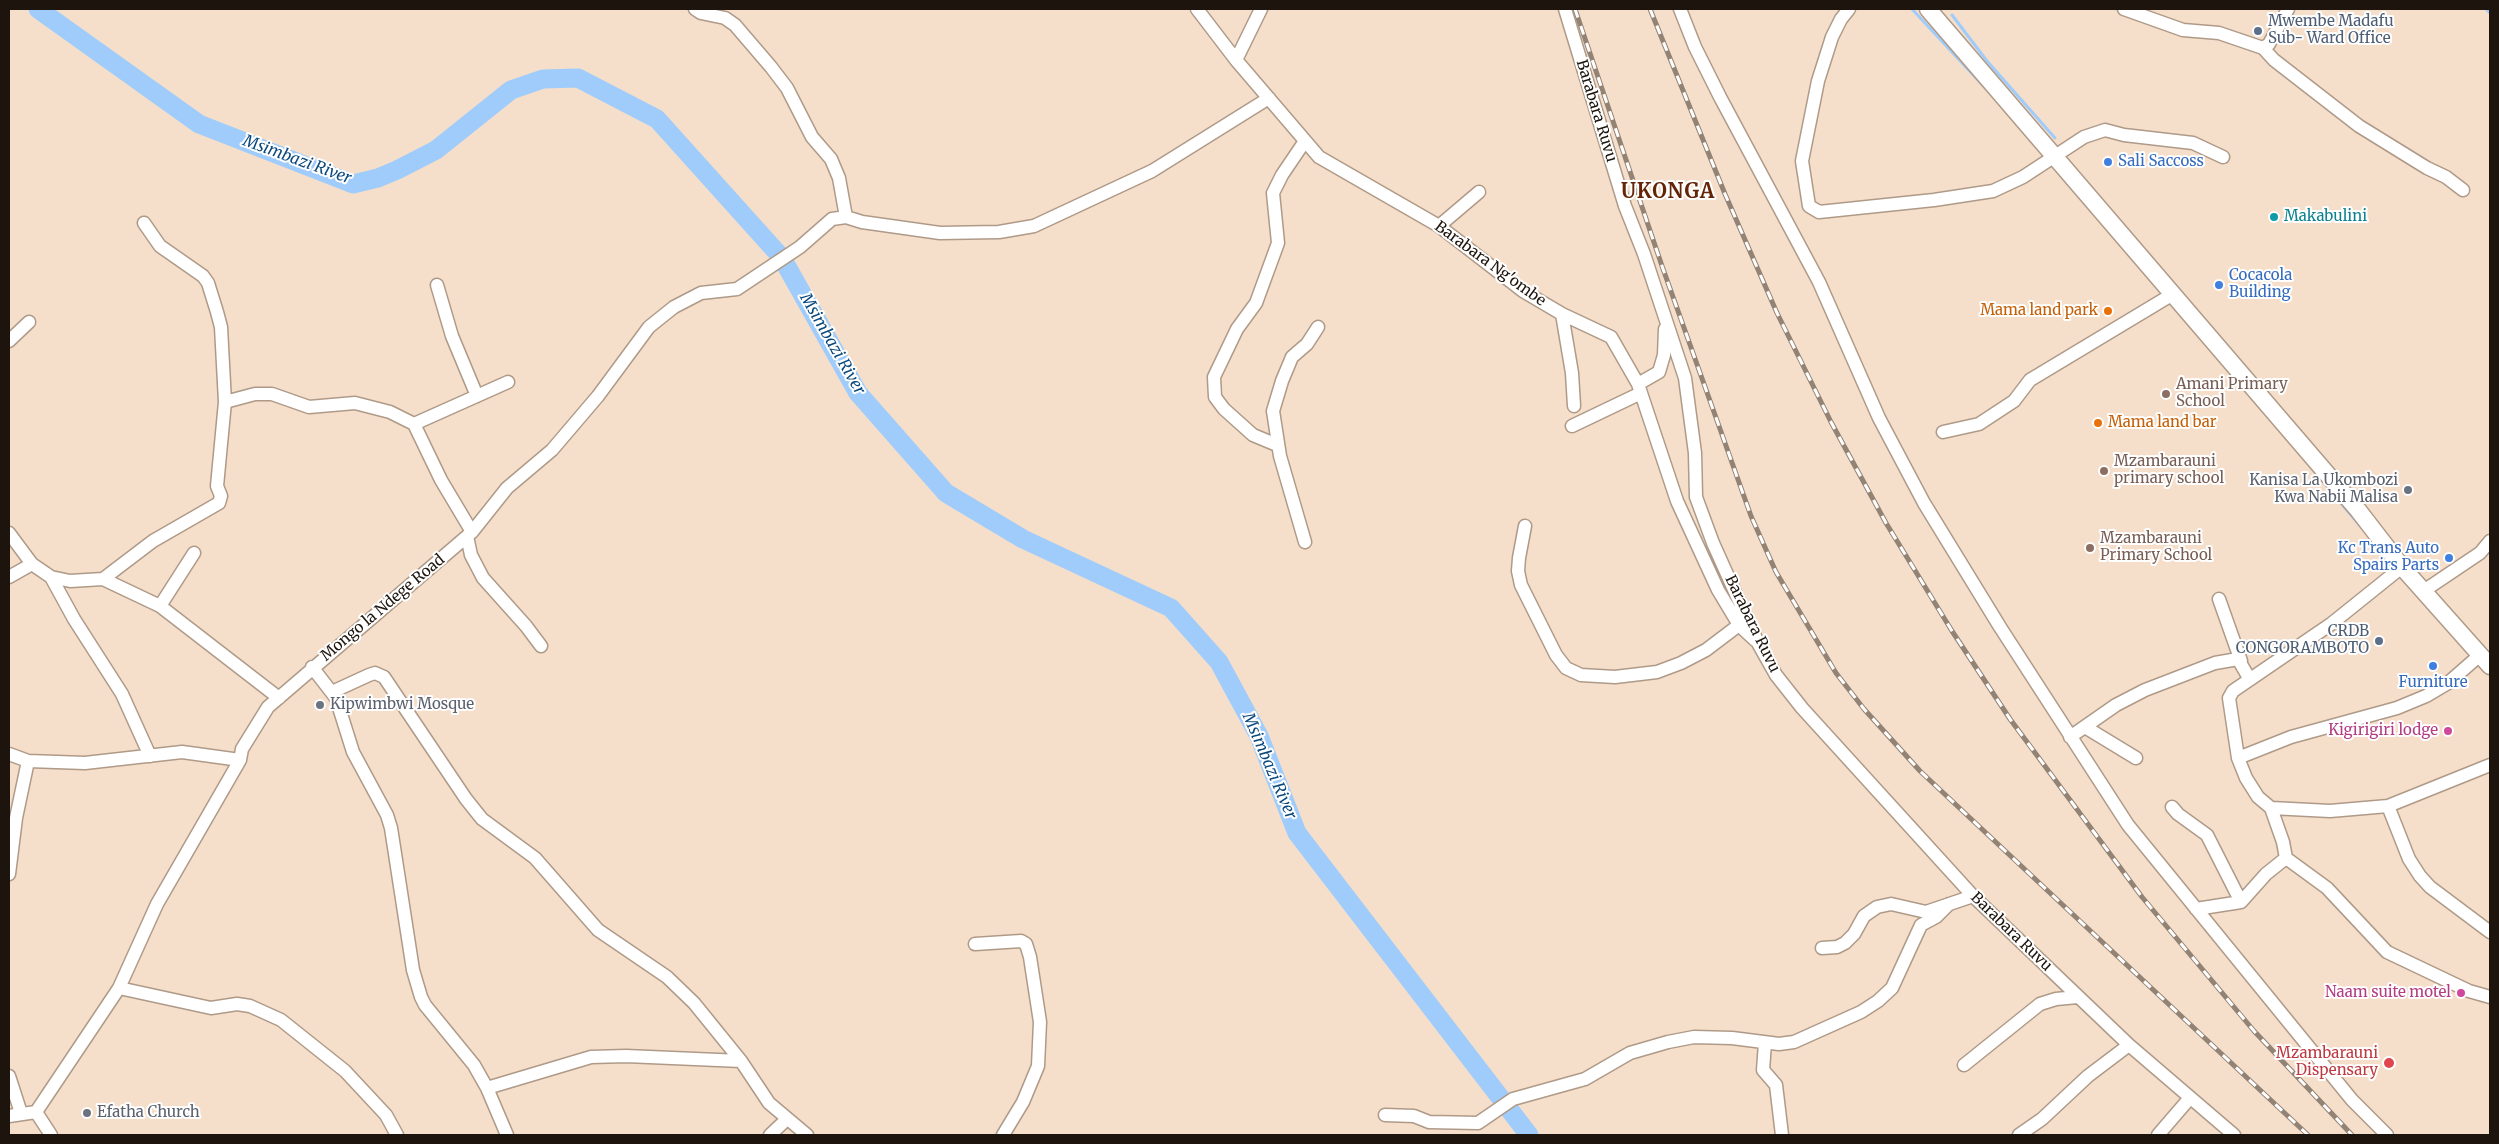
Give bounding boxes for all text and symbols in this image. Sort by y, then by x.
place label: Mwembe Madafu Sub- Ward Office [2268,13,2394,48]
marker: Mwembe Madafu Sub- Ward Office [2252,25,2264,37]
street label: Barabara Ruvu [1572,58,1620,164]
water label: Msimbazi River [240,132,354,188]
place label: Sali Saccoss [2118,153,2204,171]
marker: Sali Saccoss [2102,156,2114,168]
district label: UKONGA [1620,180,1716,204]
place label: Makabulini [2284,208,2367,226]
marker: Makabulini [2268,211,2280,223]
street label: Barabara Ng'ombe [1431,218,1549,310]
place label: Cocacola Building [2229,267,2292,302]
marker: Cocacola Building [2213,279,2225,291]
water label: Msimbazi River [795,290,869,398]
place label: Mama land park [1980,302,2098,320]
marker: Mama land park [2102,305,2114,317]
place label: Amani Primary School [2176,376,2288,411]
marker: Amani Primary School [2160,388,2172,400]
place label: Mama land bar [2108,414,2216,432]
marker: Mama land bar [2092,417,2104,429]
place label: Mzambarauni primary school [2114,453,2224,488]
marker: Mzambarauni primary school [2098,465,2110,477]
place label: Kanisa La Ukombozi Kwa Nabii Malisa [2249,472,2398,507]
marker: Kanisa La Ukombozi Kwa Nabii Malisa [2402,484,2414,496]
place label: Mzambarauni Primary School [2100,530,2212,565]
place label: Kc Trans Auto Spairs Parts [2338,540,2439,575]
marker: Mzambarauni Primary School [2084,542,2096,554]
street label: Mongo la Ndege Road [317,551,449,665]
marker: Kc Trans Auto Spairs Parts [2443,552,2455,564]
street label: Barabara Ruvu [1721,572,1783,676]
place label: CRDB CONGORAMBOTO [2236,623,2369,658]
marker: CRDB CONGORAMBOTO [2373,635,2385,647]
marker: Furniture [2427,660,2439,672]
place label: Furniture [2398,674,2468,692]
place label: Kipwimbwi Mosque [330,696,474,714]
marker: Kipwimbwi Mosque [314,699,326,711]
water label: Msimbazi River [1238,710,1300,822]
place label: Kigirigiri lodge [2328,722,2438,740]
marker: Kigirigiri lodge [2442,725,2454,737]
street label: Barabara Ruvu [1967,889,2055,975]
place label: Naam suite motel [2325,984,2451,1002]
marker: Naam suite motel [2455,987,2467,999]
place label: Mzambarauni Dispensary [2276,1045,2378,1080]
marker: Mzambarauni Dispensary [2382,1056,2396,1070]
place label: Efatha Church [97,1104,200,1122]
marker: Efatha Church [81,1107,93,1119]

